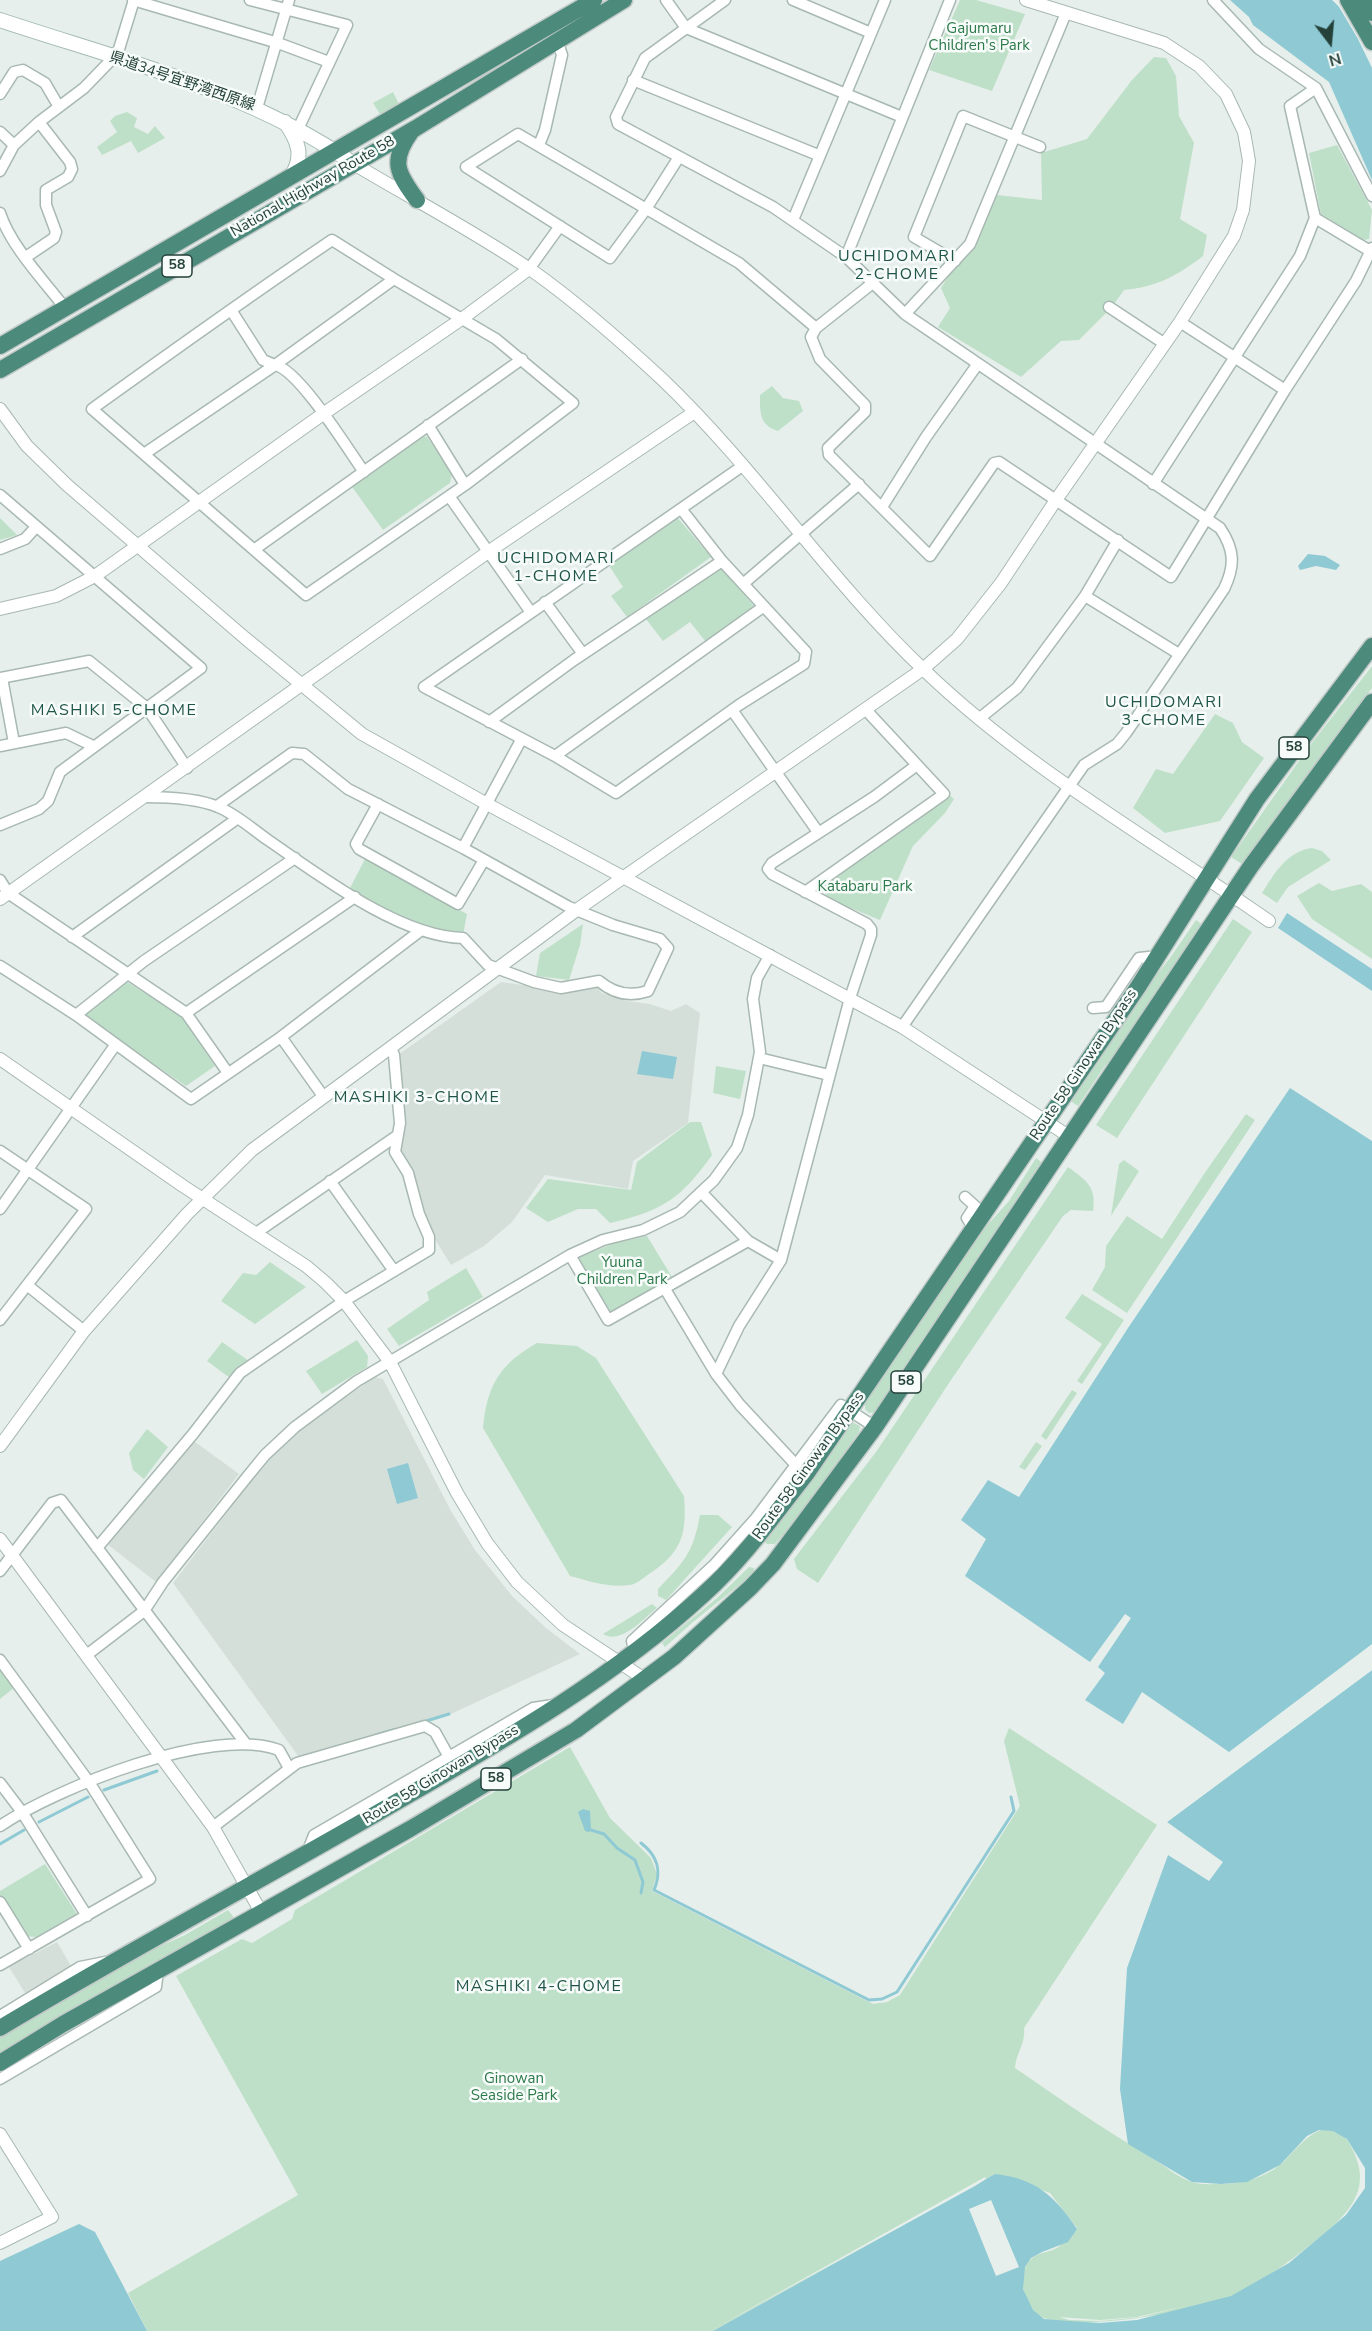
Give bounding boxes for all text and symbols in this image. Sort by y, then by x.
north arrow [1300,12,1360,72]
park label: Gajumaru Children's Park [928,20,1030,55]
text: N [1326,47,1344,72]
street label: 県道34号宜野湾西原線 [107,49,257,115]
street label: National Highway Route 58 [228,133,398,241]
district label: UCHIDOMARI 2-CHOME [838,247,956,285]
road number: 58 [162,255,192,277]
district label: UCHIDOMARI 1-CHOME [497,549,615,587]
district label: UCHIDOMARI 3-CHOME [1105,693,1223,731]
district label: MASHIKI 5-CHOME [31,701,197,721]
road number: 58 [1279,737,1309,759]
park label: Katabaru Park [818,878,912,896]
street label: Route 58 Ginowan Bypass [1027,986,1141,1144]
district label: MASHIKI 3-CHOME [334,1088,500,1108]
park label: Yuuna Children Park [577,1254,667,1289]
road number: 58 [891,1371,921,1393]
street label: Route 58 Ginowan Bypass [749,1389,869,1543]
street label: Route 58 Ginowan Bypass [360,1721,522,1829]
road number: 58 [481,1768,511,1790]
district label: MASHIKI 4-CHOME [456,1977,622,1997]
park label: Ginowan Seaside Park [471,2070,557,2105]

